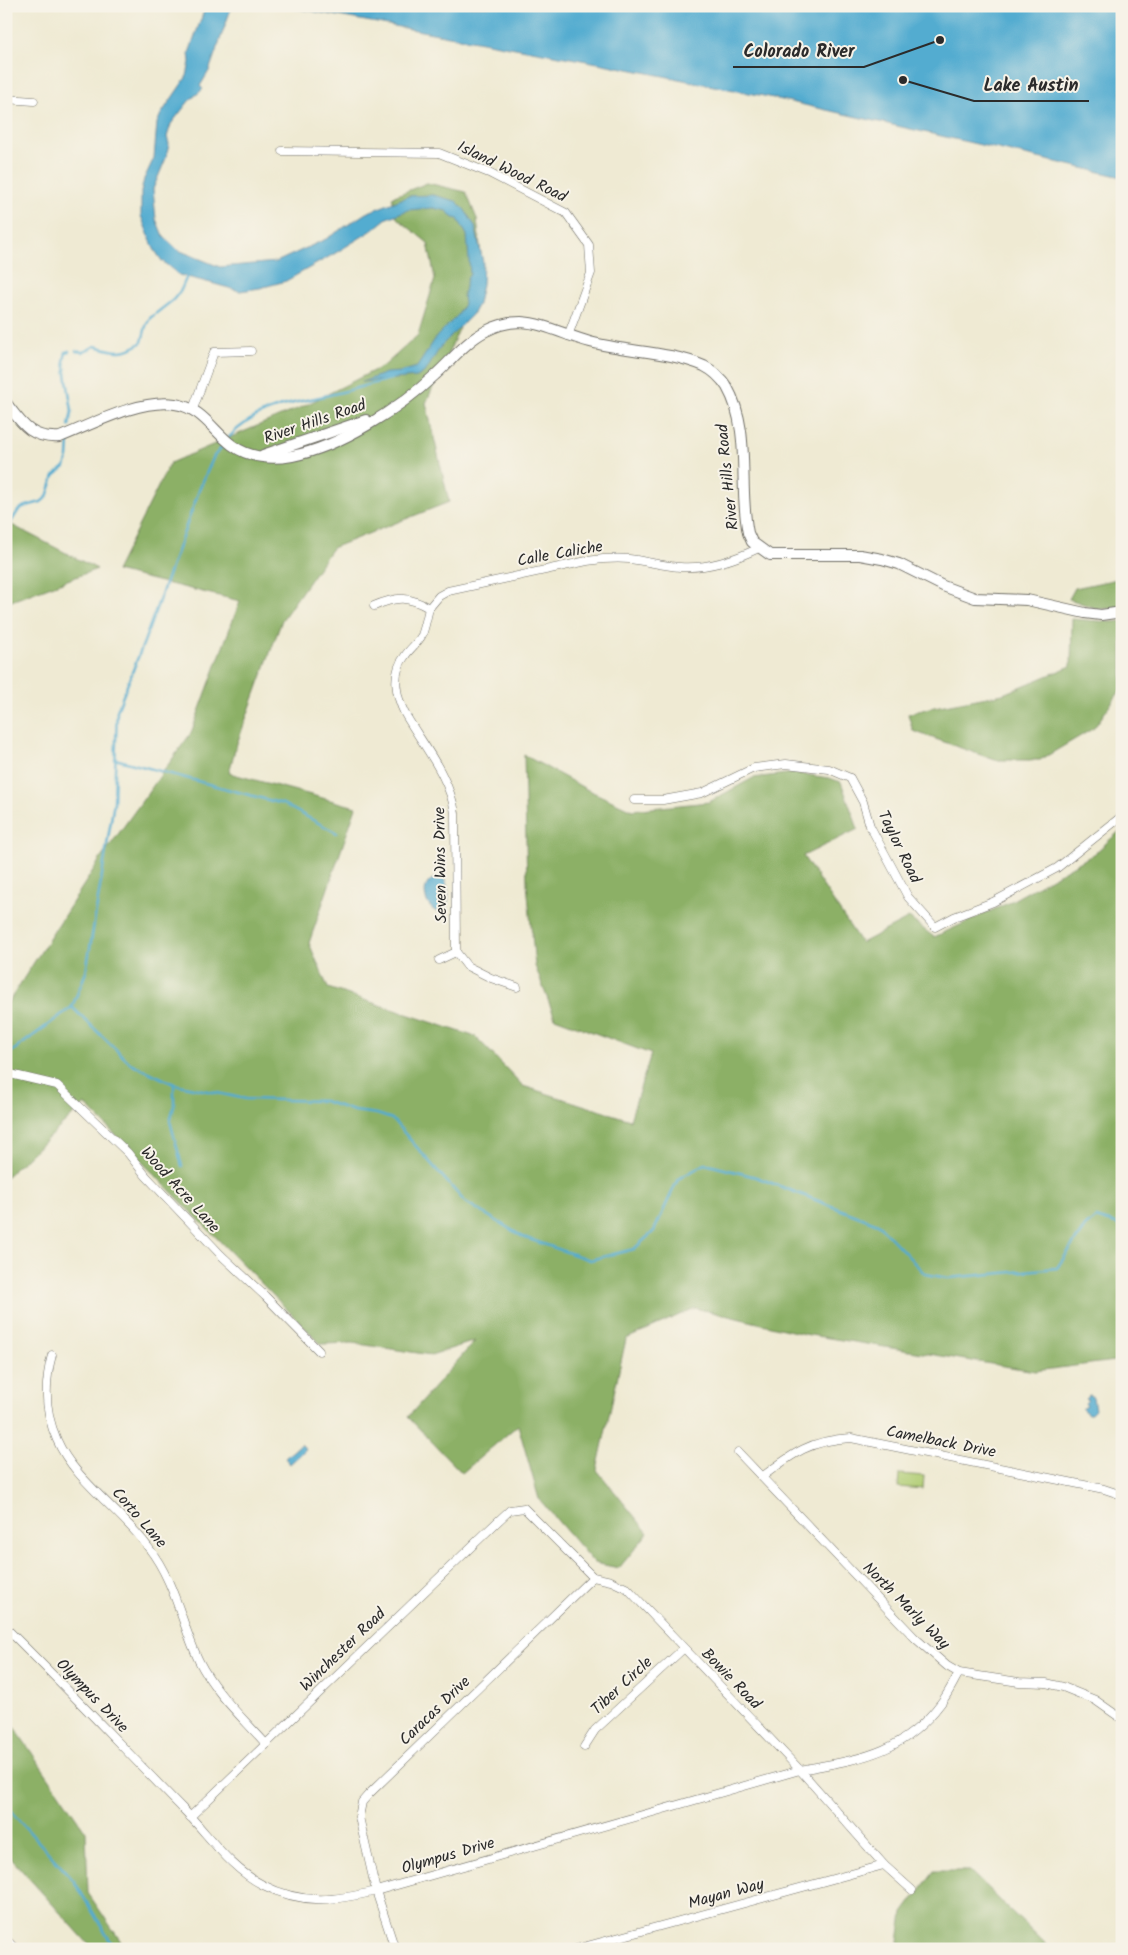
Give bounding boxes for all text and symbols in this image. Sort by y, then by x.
callout: Colorado River [733,34,864,67]
text: Colorado River [743,38,856,67]
callout: Lake Austin [974,68,1089,101]
text: Lake Austin [984,72,1078,101]
street label: Island Wood Road [453,135,572,210]
street label: River Hills Road [261,393,370,451]
street label: River Hills Road [710,422,746,531]
street label: Calle Caliche [515,534,605,574]
street label: Taylor Road [871,806,928,889]
street label: Seven Wins Drive [427,807,455,923]
street label: Wood Acre Lane [134,1141,226,1239]
street label: Camelback Drive [884,1419,998,1465]
street label: Corto Lane [105,1482,173,1554]
street label: North Marly Way [856,1556,956,1656]
street label: Winchester Road [294,1601,393,1698]
street label: Bowie Road [695,1642,768,1716]
street label: Tiber Circle [585,1651,659,1721]
street label: Olympus Drive [50,1653,134,1739]
street label: Caracas Drive [394,1670,476,1752]
street label: Olympus Drive [398,1831,498,1881]
street label: Mayan Way [685,1872,767,1916]

